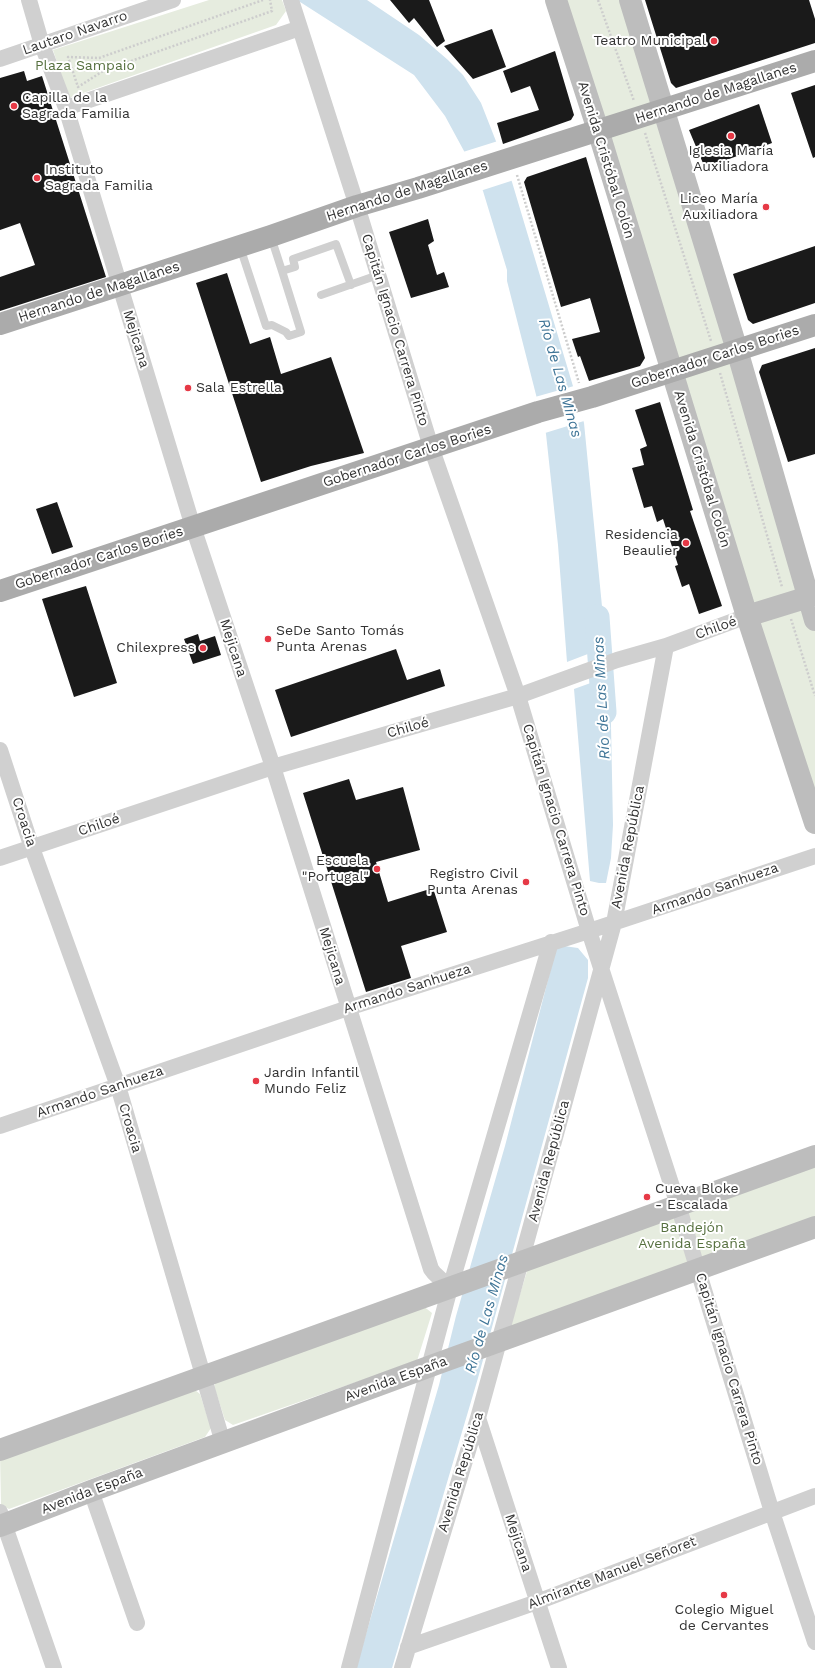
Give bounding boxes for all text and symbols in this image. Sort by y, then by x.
street label: Lautaro Navarro [20,7,130,59]
place label: Teatro Municipal [593,33,706,49]
marker: Teatro Municipal [709,36,719,46]
park label: Plaza Sampaio [35,58,135,74]
street label: Hernando de Magallanes [633,59,799,127]
street label: Avenida Cristóbal Colón [574,79,638,241]
place label: Capilla de la Sagrada Familia [22,90,130,122]
marker: Capilla de la Sagrada Familia [9,101,19,111]
marker: Iglesia María Auxiliadora [726,131,736,141]
place label: Iglesia María Auxiliadora [689,143,773,176]
street label: Hernando de Magallanes [324,157,490,225]
place label: Instituto Sagrada Familia [45,162,153,194]
marker: Instituto Sagrada Familia [32,173,42,183]
place label: Liceo María Auxiliadora [680,191,758,224]
marker: Liceo María Auxiliadora [761,202,771,212]
street label: Capitán Ignacio Carrera Pinto [358,232,432,428]
street label: Hernando de Magallanes [16,258,182,326]
street label: Mejicana [119,308,153,370]
water label: Río de Las Minas [534,316,586,440]
street label: Gobernador Carlos Bories [629,322,801,392]
place label: Sala Estrella [196,380,282,396]
marker: Sala Estrella [183,383,193,393]
street label: Avenida Cristóbal Colón [670,388,734,550]
street label: Gobernador Carlos Bories [321,421,493,491]
street label: Gobernador Carlos Bories [13,523,185,593]
place label: Residencia Beaulier [605,527,678,560]
marker: Residencia Beaulier [681,538,691,548]
street label: Chiloé [693,613,739,643]
street label: Mejicana [216,617,250,679]
place label: SeDe Santo Tomás Punta Arenas [276,623,404,656]
marker: SeDe Santo Tomás Punta Arenas [263,634,273,644]
water label: Río de Las Minas [590,636,614,760]
place label: Chilexpress [116,640,195,656]
marker: Chilexpress [198,643,208,653]
street label: Chiloé [385,714,431,742]
street label: Capitán Ignacio Carrera Pinto [519,722,593,918]
street label: Avenida República [608,784,648,910]
street label: Croacia [8,795,40,849]
street label: Chiloé [76,810,122,840]
place label: Escuela "Portugal" [302,853,369,886]
street label: Armando Sanhueza [649,859,781,919]
marker: Escuela "Portugal" [372,864,382,874]
place label: Registro Civil Punta Arenas [427,866,518,898]
marker: Registro Civil Punta Arenas [521,877,531,887]
street label: Mejicana [315,925,349,987]
street label: Armando Sanhueza [341,960,473,1018]
street label: Armando Sanhueza [34,1062,166,1122]
place label: Jardin Infantil Mundo Feliz [264,1065,359,1098]
marker: Jardin Infantil Mundo Feliz [251,1076,261,1086]
street label: Avenida República [525,1098,573,1224]
street label: Croacia [115,1101,145,1155]
place label: Cueva Bloke - Escalada [655,1181,739,1214]
marker: Cueva Bloke - Escalada [642,1192,652,1202]
park label: Bandejón Avenida España [638,1220,746,1252]
water label: Río de Las Minas [461,1252,513,1376]
street label: Capitán Ignacio Carrera Pinto [692,1271,766,1467]
street label: Avenida España [343,1353,449,1405]
street label: Avenida República [435,1410,487,1534]
street label: Avenida España [39,1464,145,1518]
street label: Mejicana [501,1512,535,1574]
street label: Almirante Manuel Señoret [525,1533,699,1613]
marker: Colegio Miguel de Cervantes [719,1590,729,1600]
place label: Colegio Miguel de Cervantes [675,1602,773,1634]

